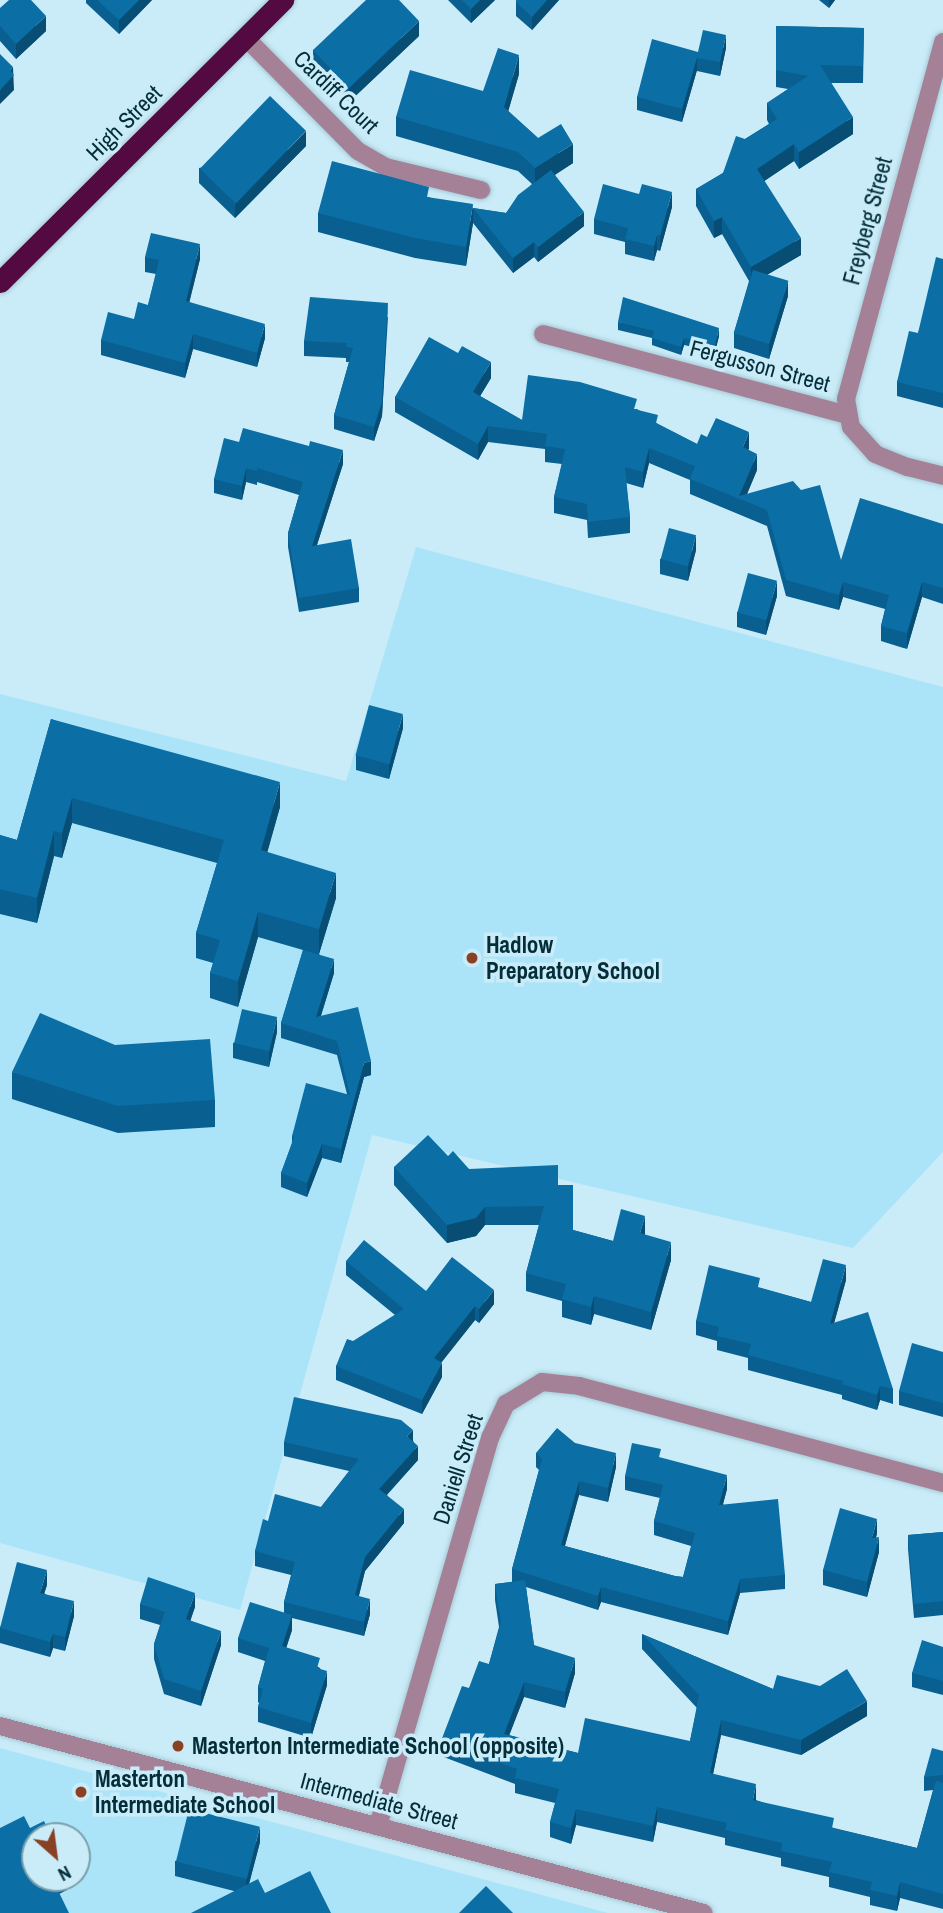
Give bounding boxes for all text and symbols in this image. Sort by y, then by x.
street label: Cardiff Court [288,45,384,139]
street label: High Street [81,80,167,166]
street label: Freyberg Street [838,154,898,288]
street label: Fergusson Street [687,334,833,398]
place label: Hadlow Preparatory School [486,931,660,985]
marker: Hadlow Preparatory School [464,950,480,966]
street label: Daniell Street [427,1410,489,1528]
place label: Masterton Intermediate School (opposite) [192,1732,564,1760]
marker: Masterton Intermediate School (opposite) [170,1738,186,1754]
place label: Masterton Intermediate School [95,1765,275,1819]
street label: Intermediate Street [297,1767,461,1835]
marker: Masterton Intermediate School [73,1784,89,1800]
north arrow [21,1822,91,1892]
text: N [54,1860,76,1888]

